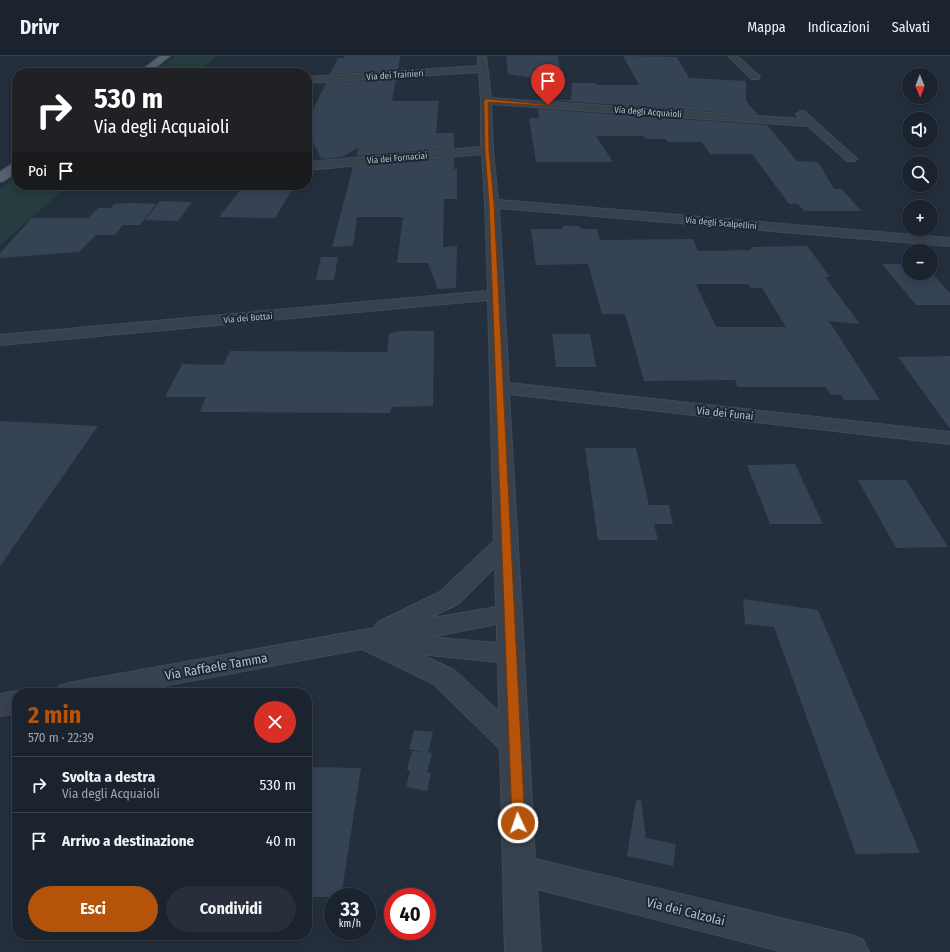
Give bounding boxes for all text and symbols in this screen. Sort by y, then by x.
text: Drivr [20,16,59,39]
text: Mappa [747,19,786,36]
text: Indicazioni [808,19,870,36]
text: Salvati [892,19,930,36]
pin [531,64,565,105]
street label: Via dei Trainieri [366,68,424,82]
north arrow [902,68,938,104]
map controls [902,68,938,280]
icon: arrive [537,70,559,92]
text: 530 m [94,82,163,115]
icon: right [28,84,80,136]
street label: Via degli Acquaioli [614,105,682,119]
button: sound [902,112,938,148]
text: Via degli Acquaioli [94,116,229,138]
street label: Via dei Fornaciai [366,150,428,166]
button: search [902,156,938,192]
icon: arrive [55,160,77,182]
text: Poi [28,162,47,180]
button: + [902,200,938,236]
street label: Via degli Scalpellini [685,215,757,231]
button: − [902,244,938,280]
street label: Via dei Bottai [223,311,273,325]
street label: Via dei Funai [696,404,754,423]
street label: Via Raffaele Tamma [164,650,269,683]
text: 2 min [28,701,81,729]
button: close [254,701,296,743]
text: 570 m · 22:39 [28,730,94,745]
text: Svolta a destra [62,768,155,786]
icon: right [28,774,50,796]
text: 530 m [260,776,296,794]
text: Via degli Acquaioli [62,786,160,801]
position arrow [497,802,539,844]
icon: arrive [28,830,50,852]
text: Arrivo a destinazione [62,832,194,850]
text: 40 m [266,832,296,850]
button: Esci [28,886,158,932]
button: Condividi [166,886,296,932]
speed limit sign: 40 [384,888,436,940]
street label: Via dei Calzolai [645,895,727,928]
text: 33 [341,897,359,921]
text: km/h [339,918,361,930]

